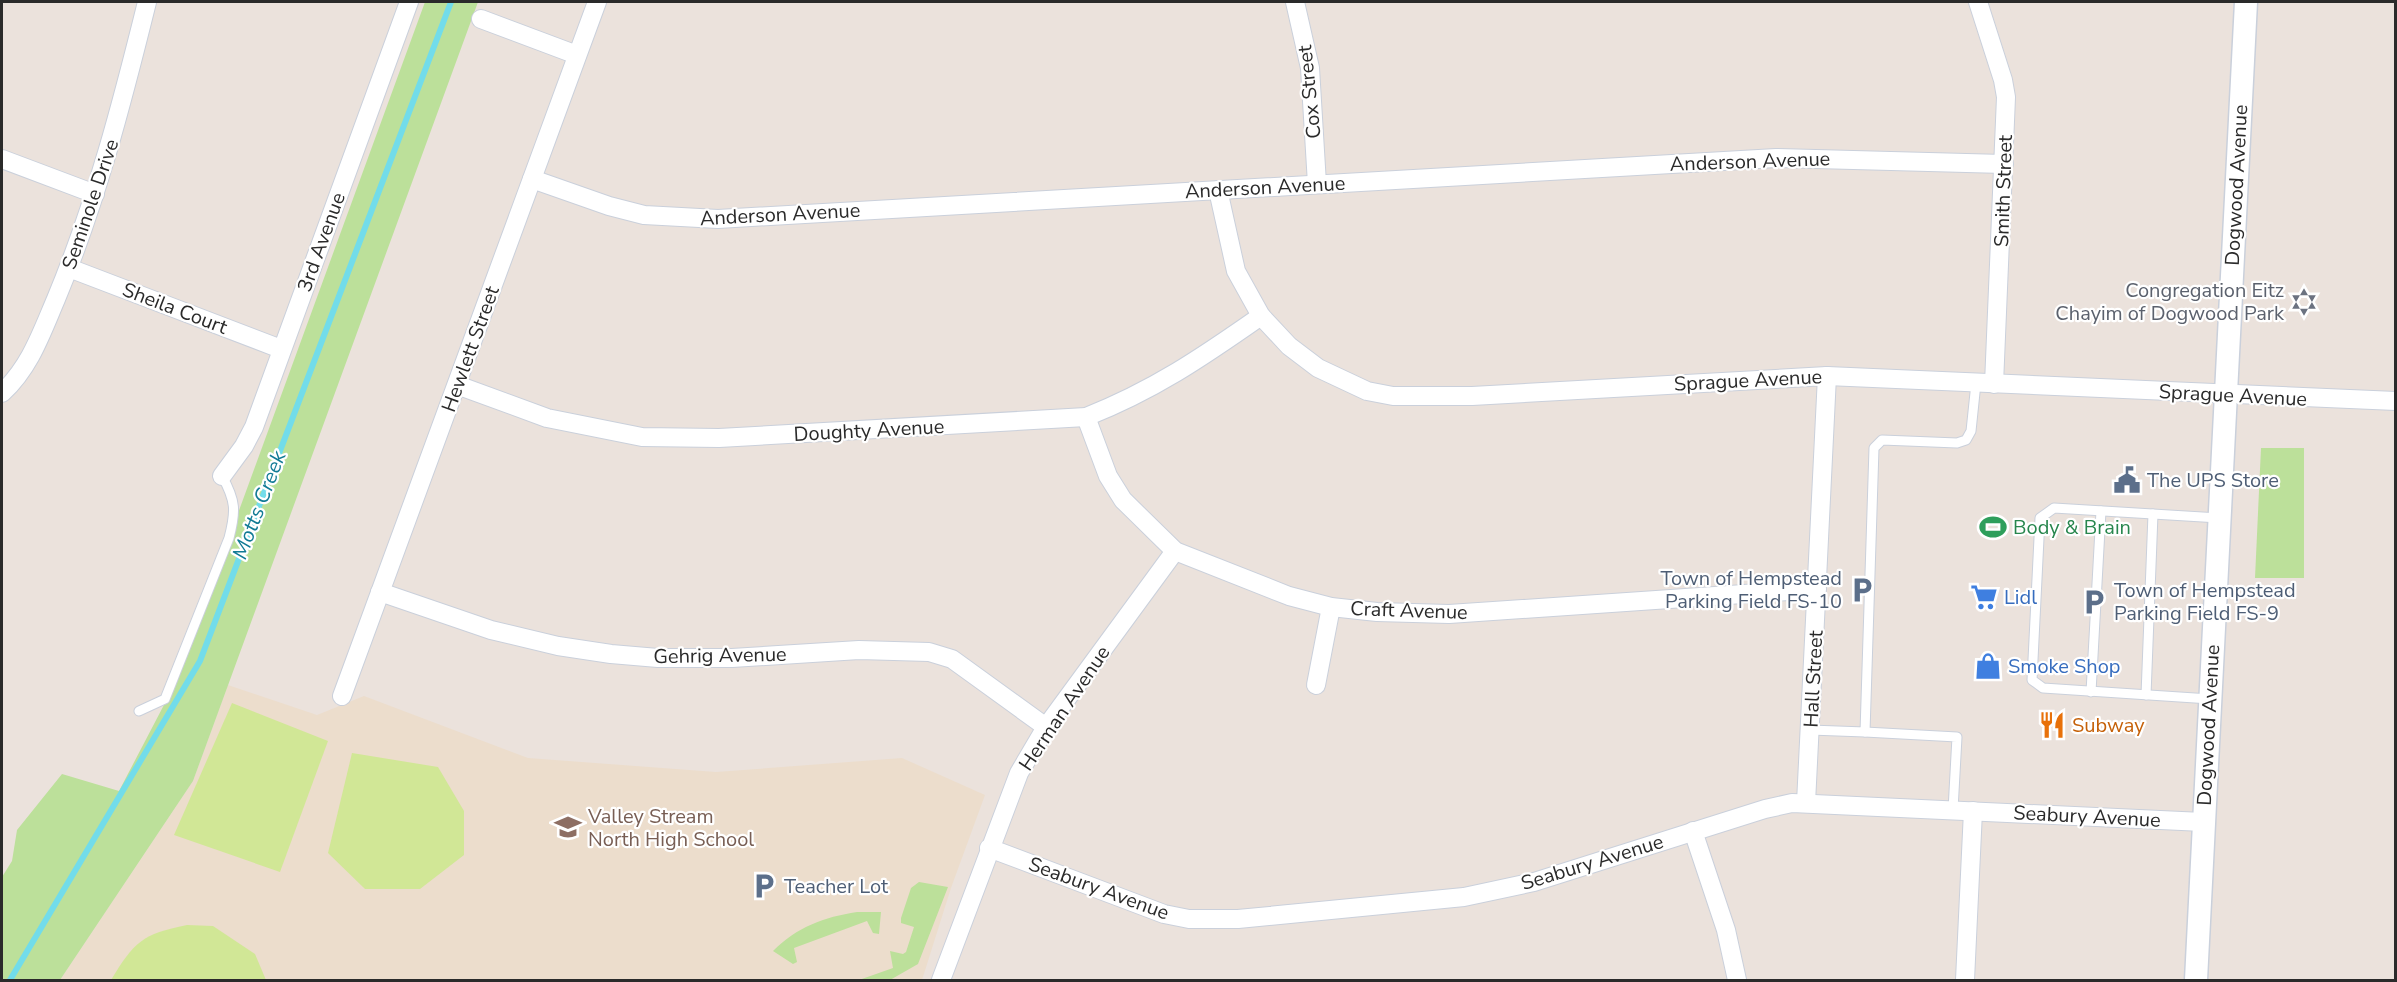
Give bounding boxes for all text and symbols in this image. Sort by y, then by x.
street label: Cox Street [1291,43,1328,140]
street label: Dogwood Avenue [2219,104,2254,266]
street label: Smith Street [1988,134,2019,248]
street label: Seminole Drive [56,135,125,273]
street label: Anderson Avenue [1669,145,1831,178]
street label: Anderson Avenue [1184,170,1346,205]
street label: 3rd Avenue [291,189,352,296]
street label: Anderson Avenue [699,197,861,232]
street label: Sheila Court [118,276,232,341]
place label: Congregation Eitz Chayim of Dogwood Park [2055,277,2285,327]
street label: Hewlett Street [435,281,506,416]
synagogue icon: Congregation Eitz Chayim of Dogwood Park [2289,287,2319,317]
street label: Sprague Avenue [1673,363,1823,398]
street label: Sprague Avenue [2158,378,2308,413]
street label: Doughty Avenue [793,413,945,448]
water label: Motts Creek [226,446,293,563]
public building icon: The UPS Store [2112,465,2142,495]
place label: The UPS Store [2147,467,2279,494]
sports icon: Body & Brain [1978,512,2008,542]
place label: Body & Brain [2013,514,2131,541]
place label: Town of Hempstead Parking Field FS-10 [1660,565,1842,615]
parking icon: Town of Hempstead Parking Field FS-10 [1847,575,1877,605]
place label: Town of Hempstead Parking Field FS-9 [2114,577,2296,627]
supermarket icon: Lidl [1969,582,1999,612]
place label: Lidl [2004,584,2037,611]
parking icon: Town of Hempstead Parking Field FS-9 [2079,587,2109,617]
street label: Craft Avenue [1350,595,1468,626]
street label: Hall Street [1797,629,1830,728]
street label: Herman Avenue [1013,640,1116,776]
street label: Gehrig Avenue [653,641,787,670]
street label: Dogwood Avenue [2191,644,2226,806]
shop icon: Smoke Shop [1973,651,2003,681]
place label: Smoke Shop [2008,653,2121,680]
restaurant icon: Subway [2037,710,2067,740]
place label: Subway [2072,712,2145,739]
street label: Seabury Avenue [2013,799,2161,834]
place label: Valley Stream North High School [587,803,754,853]
school or university icon: Valley Stream North High School [553,812,583,842]
street label: Seabury Avenue [1518,828,1667,897]
street label: Seabury Avenue [1025,851,1173,926]
parking icon: Teacher Lot [749,871,779,901]
place label: Teacher Lot [784,873,889,900]

